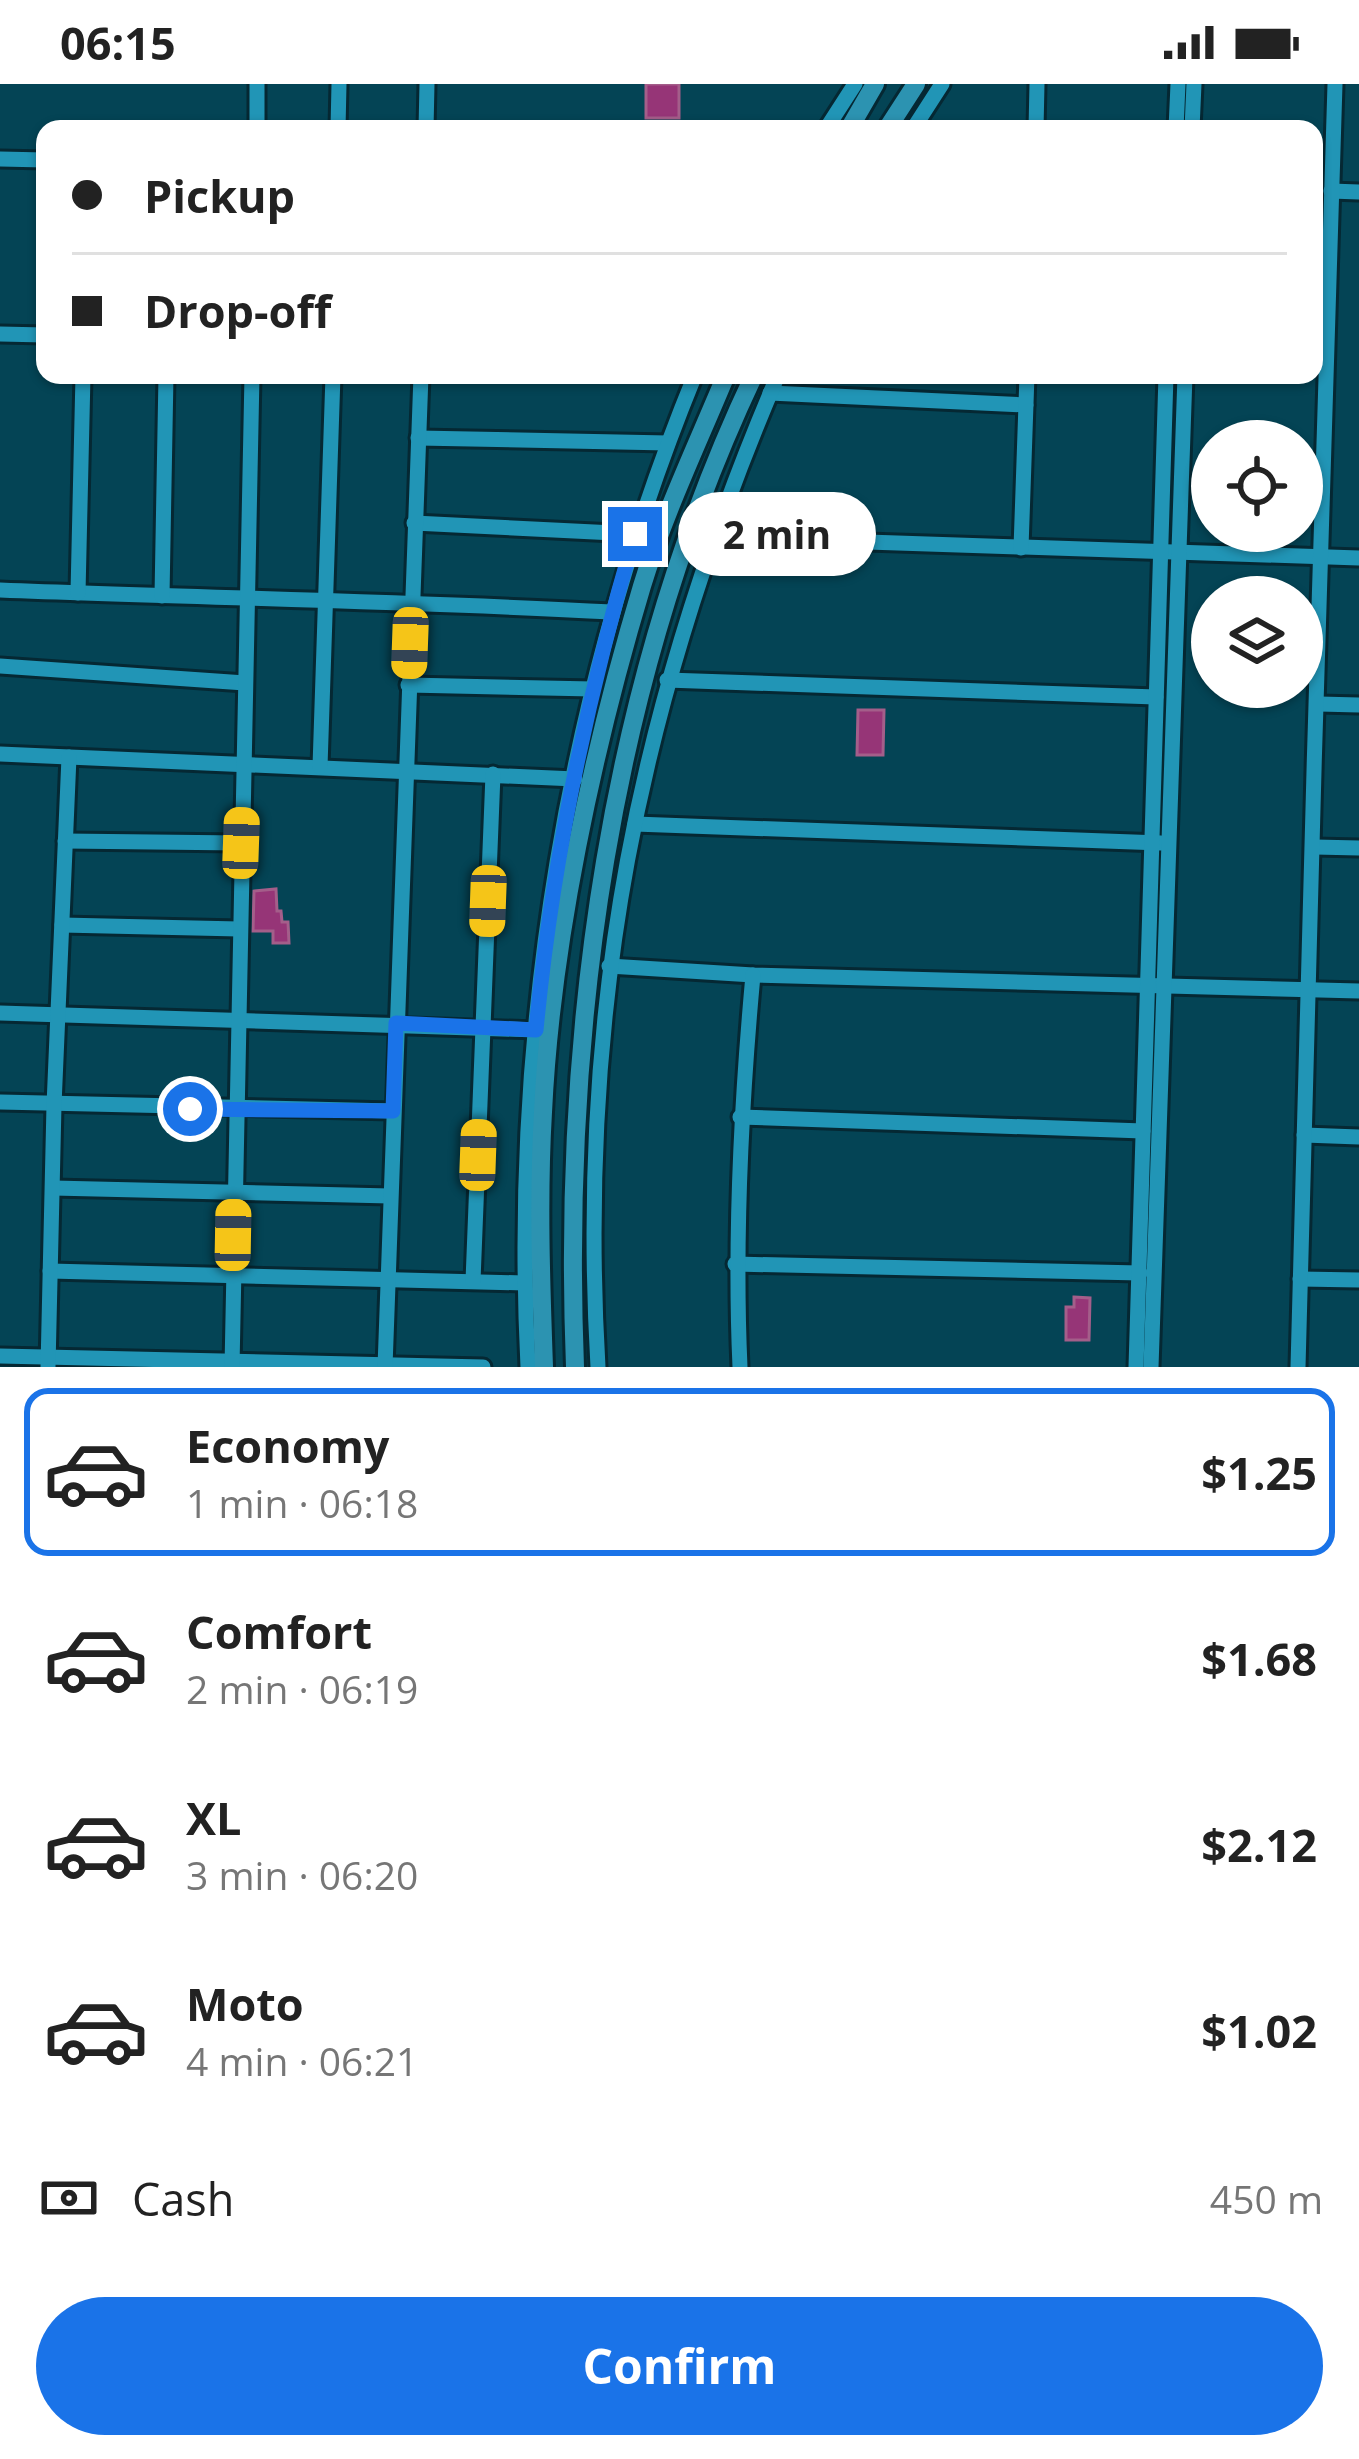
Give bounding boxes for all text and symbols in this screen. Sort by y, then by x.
text: 06:15 [60,12,176,73]
text: Pickup [144,165,295,226]
text: Drop-off [144,280,331,341]
map controls [1191,420,1323,708]
button: locate [1191,420,1323,552]
callout: 2 min [677,492,875,576]
route end [608,507,662,561]
text: 2 min [723,507,831,560]
button: layers [1191,576,1323,708]
car [391,606,429,680]
car [222,806,260,880]
car [469,864,507,938]
route start [163,1082,217,1136]
car [459,1118,497,1192]
car [214,1199,252,1271]
text: Economy [186,1415,389,1476]
icon: car [42,1418,150,1526]
text: $1.25 [1201,1442,1317,1503]
text: 1 min · 06:18 [186,1476,418,1529]
text: Comfort [186,1601,372,1662]
icon: car [42,1604,150,1712]
text: $1.68 [1201,1628,1317,1689]
text: 2 min · 06:19 [186,1662,418,1715]
text: XL [186,1787,241,1848]
icon: car [42,1790,150,1898]
text: $2.12 [1201,1814,1317,1875]
text: 3 min · 06:20 [186,1848,418,1901]
text: Moto [186,1973,304,2034]
icon: car [42,1976,150,2084]
text: $1.02 [1201,2000,1317,2061]
text: 4 min · 06:21 [186,2034,418,2087]
icon: cash [36,2165,102,2231]
text: Cash [132,2168,234,2229]
text: 450 m [1210,2172,1323,2225]
button: Confirm [36,2297,1323,2435]

